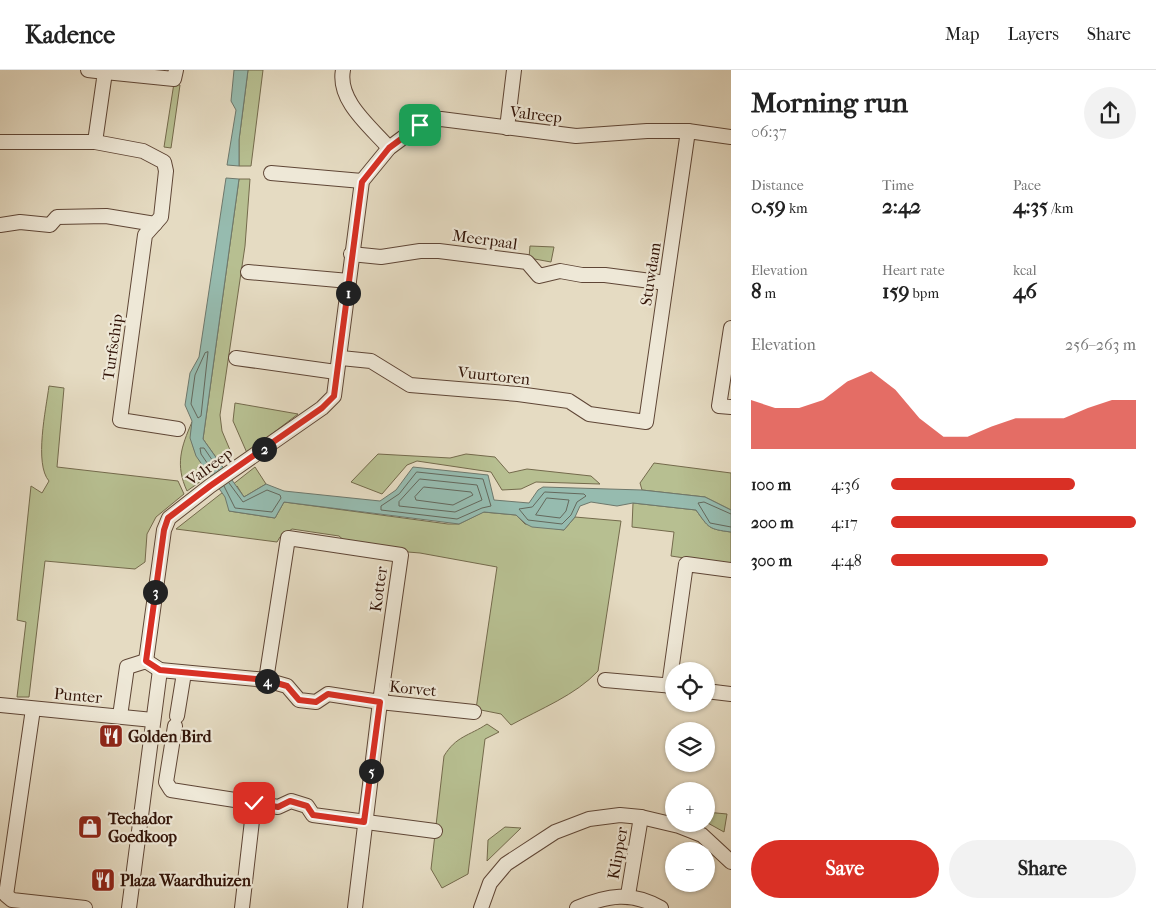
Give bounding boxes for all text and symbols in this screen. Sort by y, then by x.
text: Kadence [25,21,115,49]
text: Map [945,24,979,45]
text: Layers [1007,24,1059,45]
text: Share [1087,24,1131,45]
text: Morning run [751,86,908,119]
button: share [1084,87,1136,139]
street label: Valreep [508,102,563,127]
pin [399,104,441,146]
icon: arrive [406,111,434,139]
text: 06:37 [751,122,787,141]
text: Distance [751,177,804,194]
text: Time [882,177,914,194]
text: Pace [1013,177,1041,194]
text: 0.59 [751,194,786,218]
text: 2:42 [882,194,921,218]
text: 4:35 [1013,194,1048,218]
text: km [786,200,808,217]
text: /km [1048,200,1073,217]
street label: Meerpaal [451,226,519,254]
street label: Stuwdam [636,240,665,307]
text: Elevation [751,262,808,279]
text: Heart rate [882,262,945,279]
text: kcal [1013,262,1037,279]
text: 8 [751,279,762,303]
text: 159 [882,279,910,303]
text: 46 [1013,279,1037,303]
pin: 1 [336,280,360,306]
text: 1 [346,285,351,302]
text: m [762,285,776,302]
text: bpm [910,285,939,302]
street label: Turfschip [98,312,127,381]
text: Elevation [751,335,816,354]
text: 256–263 m [1065,335,1136,354]
street label: Vuurtoren [456,362,532,389]
pin: 2 [252,436,276,462]
text: 2 [261,441,268,458]
street label: Valreep [182,443,236,490]
text: 100 m [751,475,791,494]
text: 4:36 [831,475,860,494]
text: 200 m [751,513,794,532]
text: 4:17 [831,513,858,532]
text: 300 m [751,551,792,570]
text: 4:48 [831,551,862,570]
street label: Kotter [366,565,391,613]
pin: 3 [142,580,168,604]
text: 3 [153,584,158,601]
map controls [665,662,715,892]
button: locate [665,662,715,712]
pin: 4 [254,668,280,694]
text: 4 [263,673,272,690]
street label: Korvet [388,677,438,700]
street label: Punter [53,684,103,707]
button: layers [665,722,715,772]
restaurant icon: Golden Bird [98,723,124,749]
place label: Golden Bird [128,727,213,746]
pin: 5 [358,758,384,784]
text: 5 [368,763,375,780]
pin [233,782,275,824]
button: + [665,782,715,832]
icon: check [240,789,268,817]
place label: Techador Goedkoop [107,809,177,847]
shop icon: Techador Goedkoop [77,814,103,840]
street label: Klipper [604,825,631,881]
button: Save [751,840,939,898]
button: Share [949,840,1136,898]
button: − [665,842,715,892]
restaurant icon: Plaza Waardhuizen [90,867,116,893]
place label: Plaza Waardhuizen [120,871,252,890]

